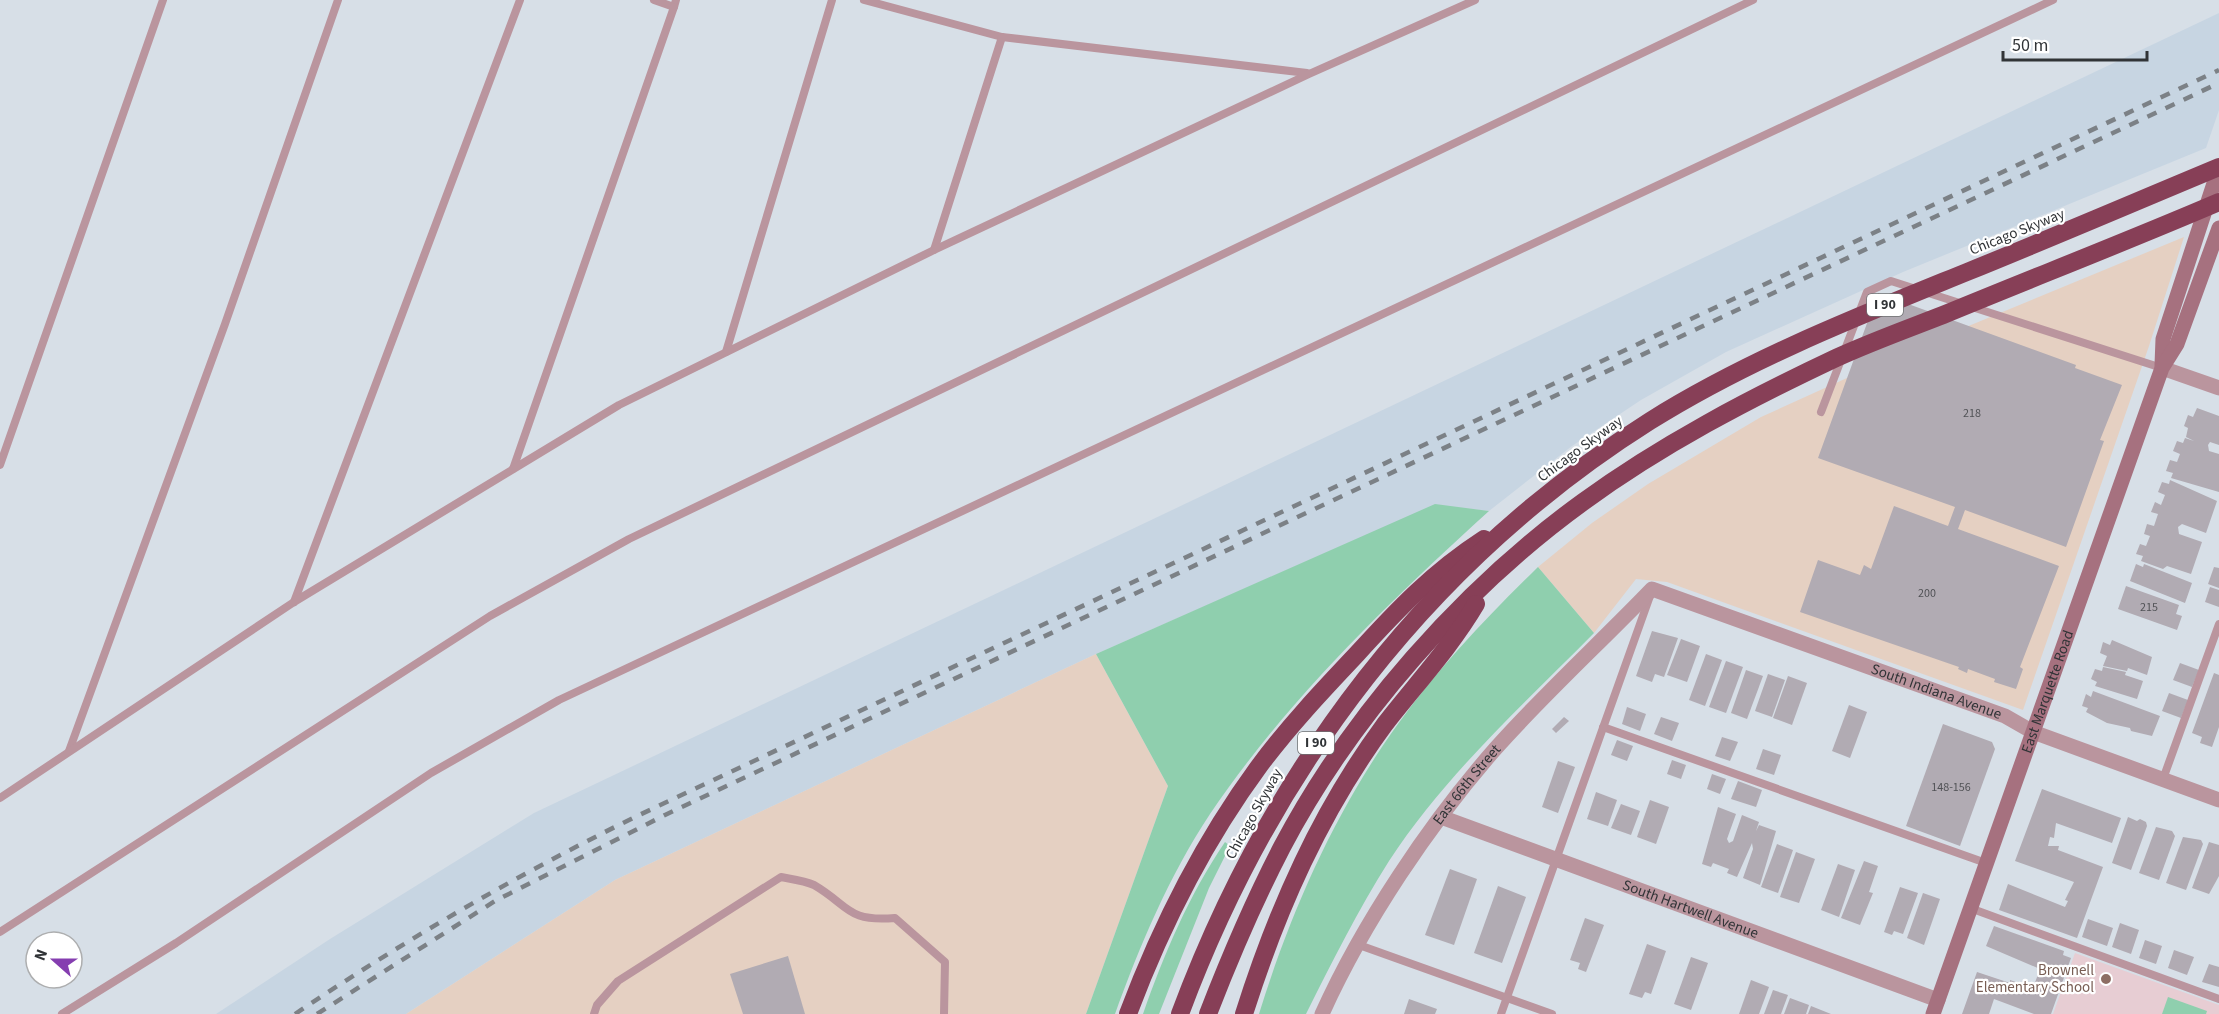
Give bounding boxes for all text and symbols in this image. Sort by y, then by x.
scale bar [2003,24,2147,62]
text: 50 m [2012,33,2048,58]
street label: Chicago Skyway [1966,203,2068,261]
road number: I 90 [1867,294,1903,316]
house number: 218 [1963,405,1981,422]
street label: Chicago Skyway [1533,411,1627,487]
house number: 200 [1918,585,1936,602]
house number: 215 [2140,599,2158,616]
street label: East Marquette Road [2016,627,2079,756]
street label: South Indiana Avenue [1868,658,2005,724]
road number: I 90 [1298,732,1334,754]
street label: East 66th Street [1427,739,1505,829]
street label: Chicago Skyway [1220,765,1288,863]
house number: 148-156 [1931,779,1971,796]
street label: South Hartwell Avenue [1620,874,1762,944]
north arrow [24,930,84,990]
text: N [29,946,53,964]
place label: Brownell Elementary School [1976,960,2094,998]
marker: Brownell Elementary School [2099,972,2113,986]

